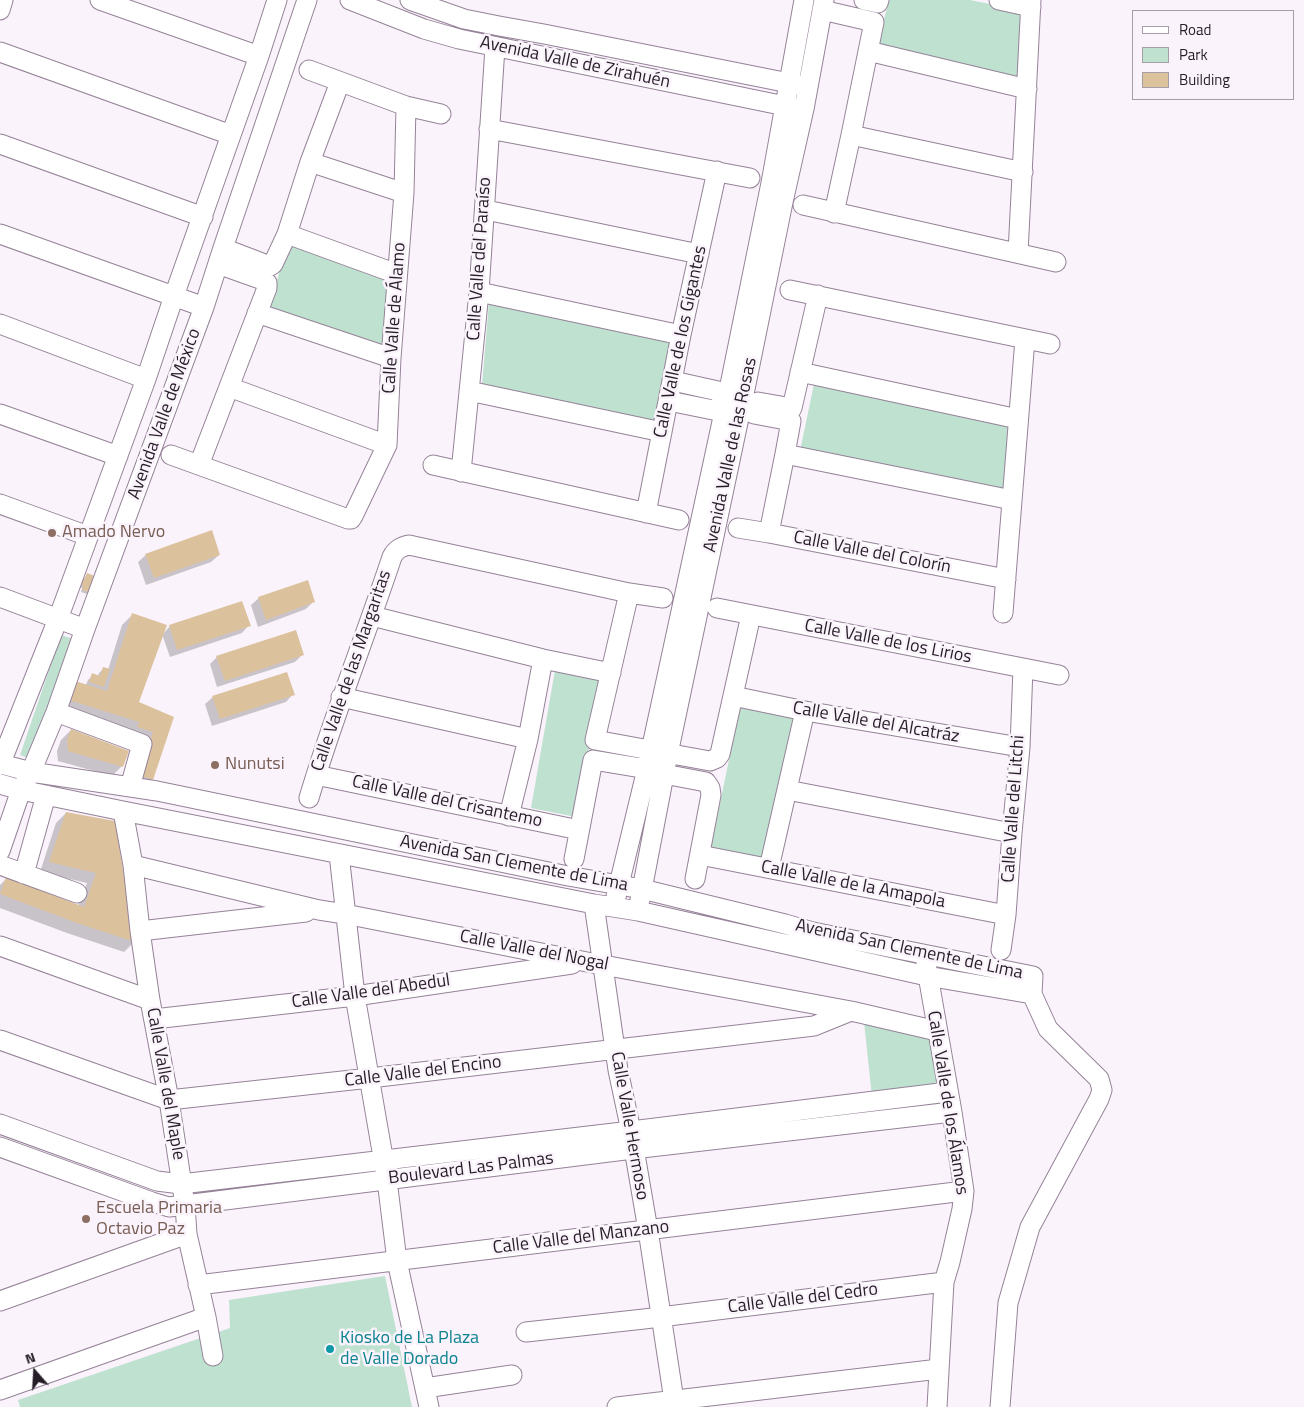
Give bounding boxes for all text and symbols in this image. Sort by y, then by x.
legend [1132,10,1294,100]
text: Road [1179,18,1211,41]
street label: Avenida Valle de Zirahuén [478,32,672,94]
text: Park [1179,43,1208,66]
text: Building [1179,68,1230,91]
street label: Calle Valle del Paraíso [464,176,496,342]
street label: Calle Valle de Álamo [379,242,411,394]
street label: Calle Valle de los Gigantes [650,244,712,440]
street label: Avenida Valle de México [124,326,206,502]
street label: Avenida Valle de las Rosas [700,356,762,554]
place label: Amado Nervo [62,522,165,544]
marker: Amado Nervo [46,527,58,539]
street label: Calle Valle del Colorín [791,527,953,579]
street label: Calle Valle de las Margaritas [307,568,397,774]
street label: Calle Valle de los Lirios [803,615,973,669]
street label: Calle Valle del Alcatráz [791,698,961,748]
street label: Calle Valle del Litchi [998,735,1030,883]
place label: Nunutsi [225,754,285,776]
marker: Nunutsi [209,759,221,771]
street label: Calle Valle del Crisantemo [350,771,544,833]
street label: Avenida San Clemente de Lima [398,831,630,897]
street label: Calle Valle de la Amapola [759,857,947,913]
street label: Avenida San Clemente de Lima [793,915,1025,985]
street label: Calle Valle del Nogal [458,926,610,976]
street label: Calle Valle del Abedul [290,970,452,1014]
street label: Calle Valle del Maple [141,1006,189,1162]
street label: Calle Valle de los Álamos [922,1009,972,1197]
street label: Calle Valle Hermoso [605,1050,653,1202]
street label: Calle Valle del Encino [343,1052,503,1092]
street label: Boulevard Las Palmas [387,1148,555,1190]
place label: Escuela Primaria Octavio Paz [96,1198,222,1240]
marker: Escuela Primaria Octavio Paz [80,1213,92,1225]
street label: Calle Valle del Manzano [492,1216,670,1260]
street label: Calle Valle del Cedro [727,1279,879,1319]
place label: Kiosko de La Plaza de Valle Dorado [340,1328,479,1370]
marker: Kiosko de La Plaza de Valle Dorado [324,1343,336,1355]
text: N [22,1346,38,1369]
north arrow [10,1347,60,1397]

